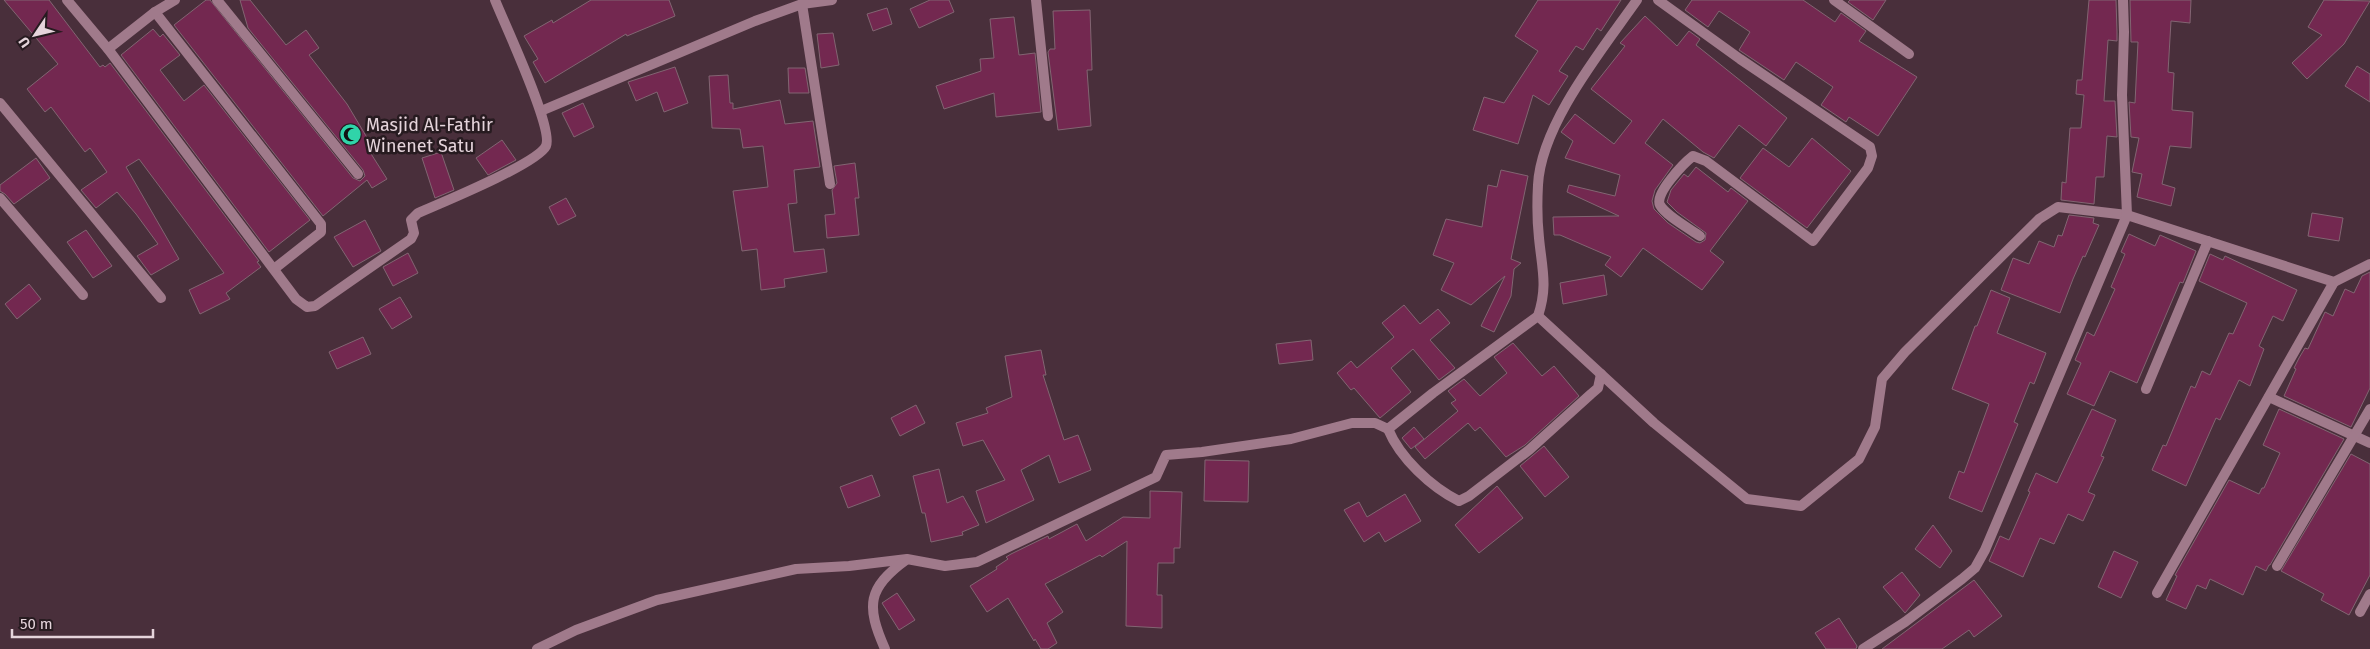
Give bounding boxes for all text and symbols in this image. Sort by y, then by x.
north arrow [10,10,60,60]
text: U [15,34,34,51]
place label: Masjid Al-Fathir Winenet Satu [366,114,493,157]
mosque icon: Masjid Al-Fathir Winenet Satu [338,123,362,147]
scale bar [12,606,154,638]
text: 50 m [20,615,53,633]

